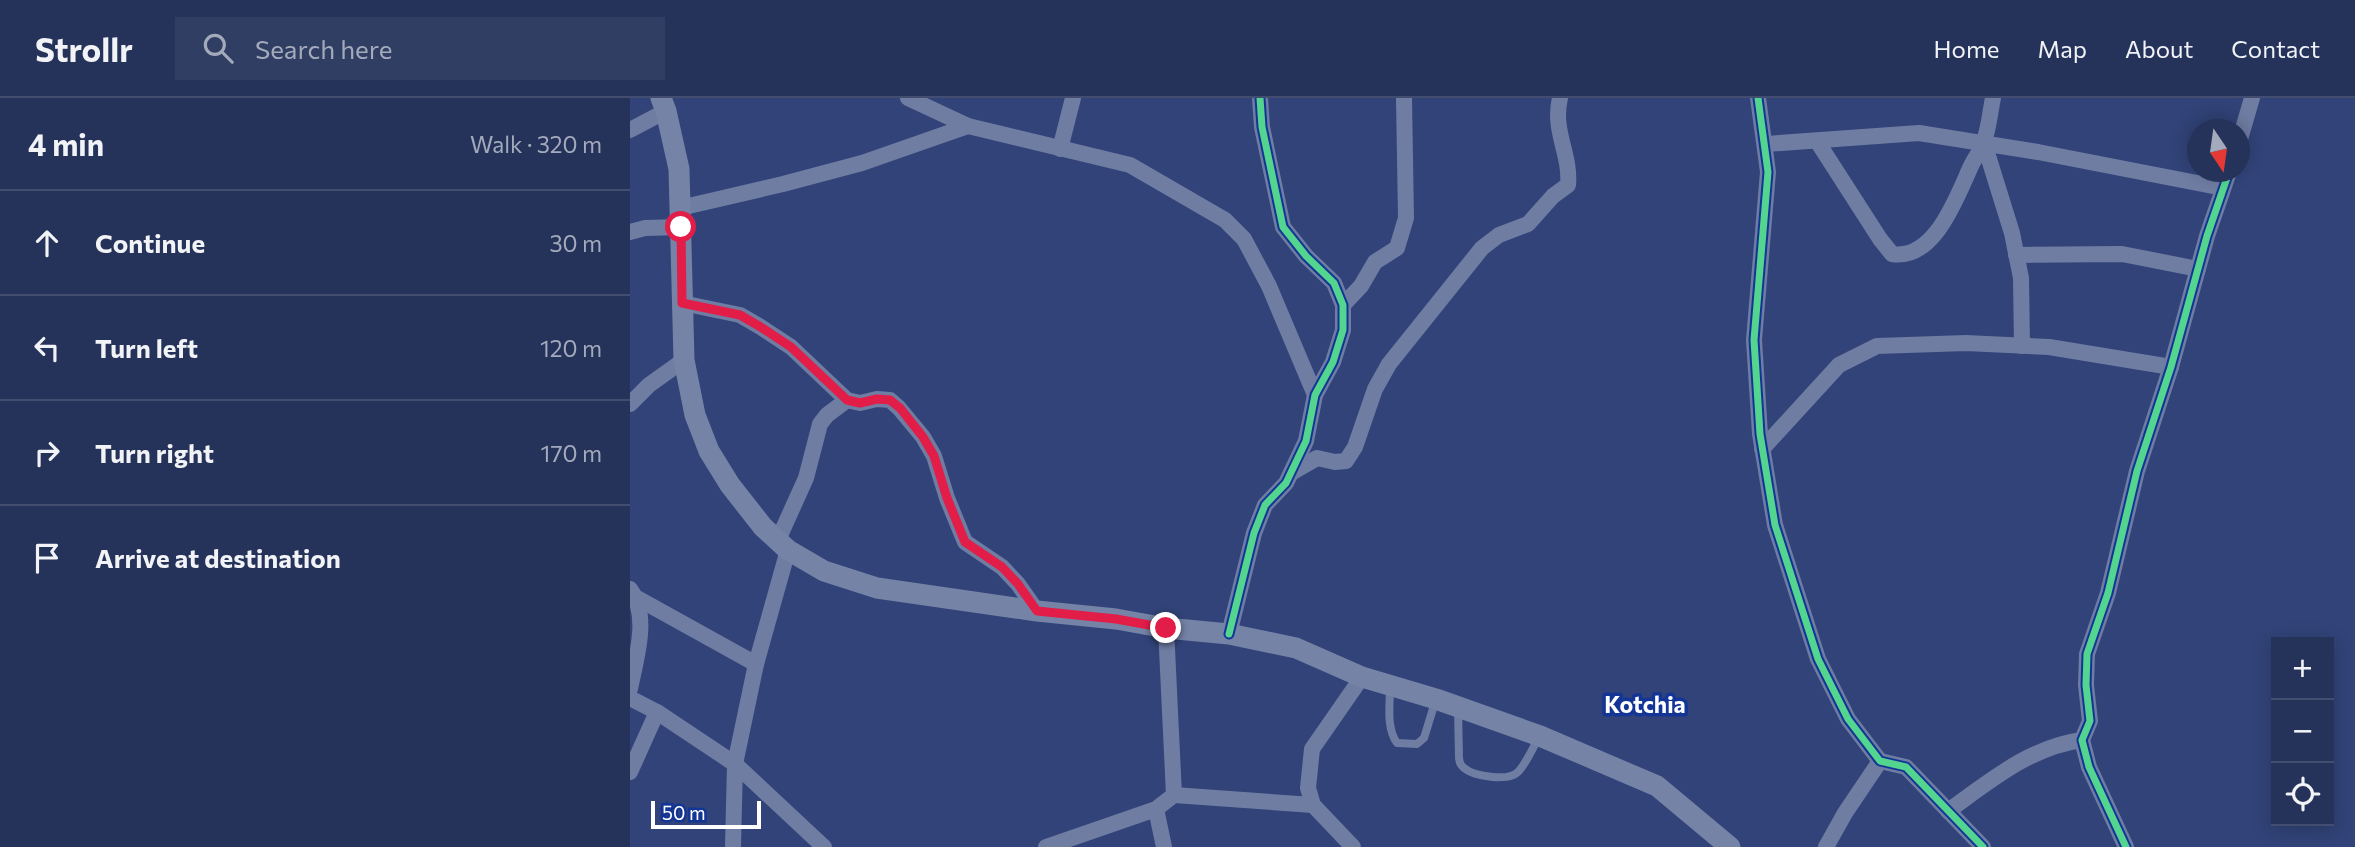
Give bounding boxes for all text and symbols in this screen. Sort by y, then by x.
search box [175,17,665,80]
text: Strollr [35,28,133,69]
icon: search [199,29,237,67]
text: Search here [255,33,392,64]
text: Home [1934,34,2000,63]
text: Map [2038,34,2087,63]
text: About [2125,34,2193,63]
text: Contact [2231,34,2320,63]
north arrow [2187,119,2250,182]
text: 4 min [28,125,104,162]
text: Walk · 320 m [470,130,602,158]
route start [665,211,696,242]
icon: ahead [28,224,66,262]
text: Continue [95,227,205,258]
text: 30 m [549,229,602,257]
icon: left [28,329,66,367]
text: Turn left [95,332,198,363]
text: 120 m [540,334,602,362]
icon: right [28,434,66,472]
text: Turn right [95,437,214,468]
text: 170 m [541,439,602,467]
icon: arrive [28,539,66,577]
text: Arrive at destination [95,542,341,573]
route end [1150,612,1181,643]
map controls [2271,637,2334,826]
button: + [2271,637,2334,700]
district label: Kotchia [1604,690,1686,718]
button: − [2271,700,2334,763]
button: locate [2271,763,2334,826]
scale bar [651,798,761,830]
text: 50 m [662,801,706,824]

